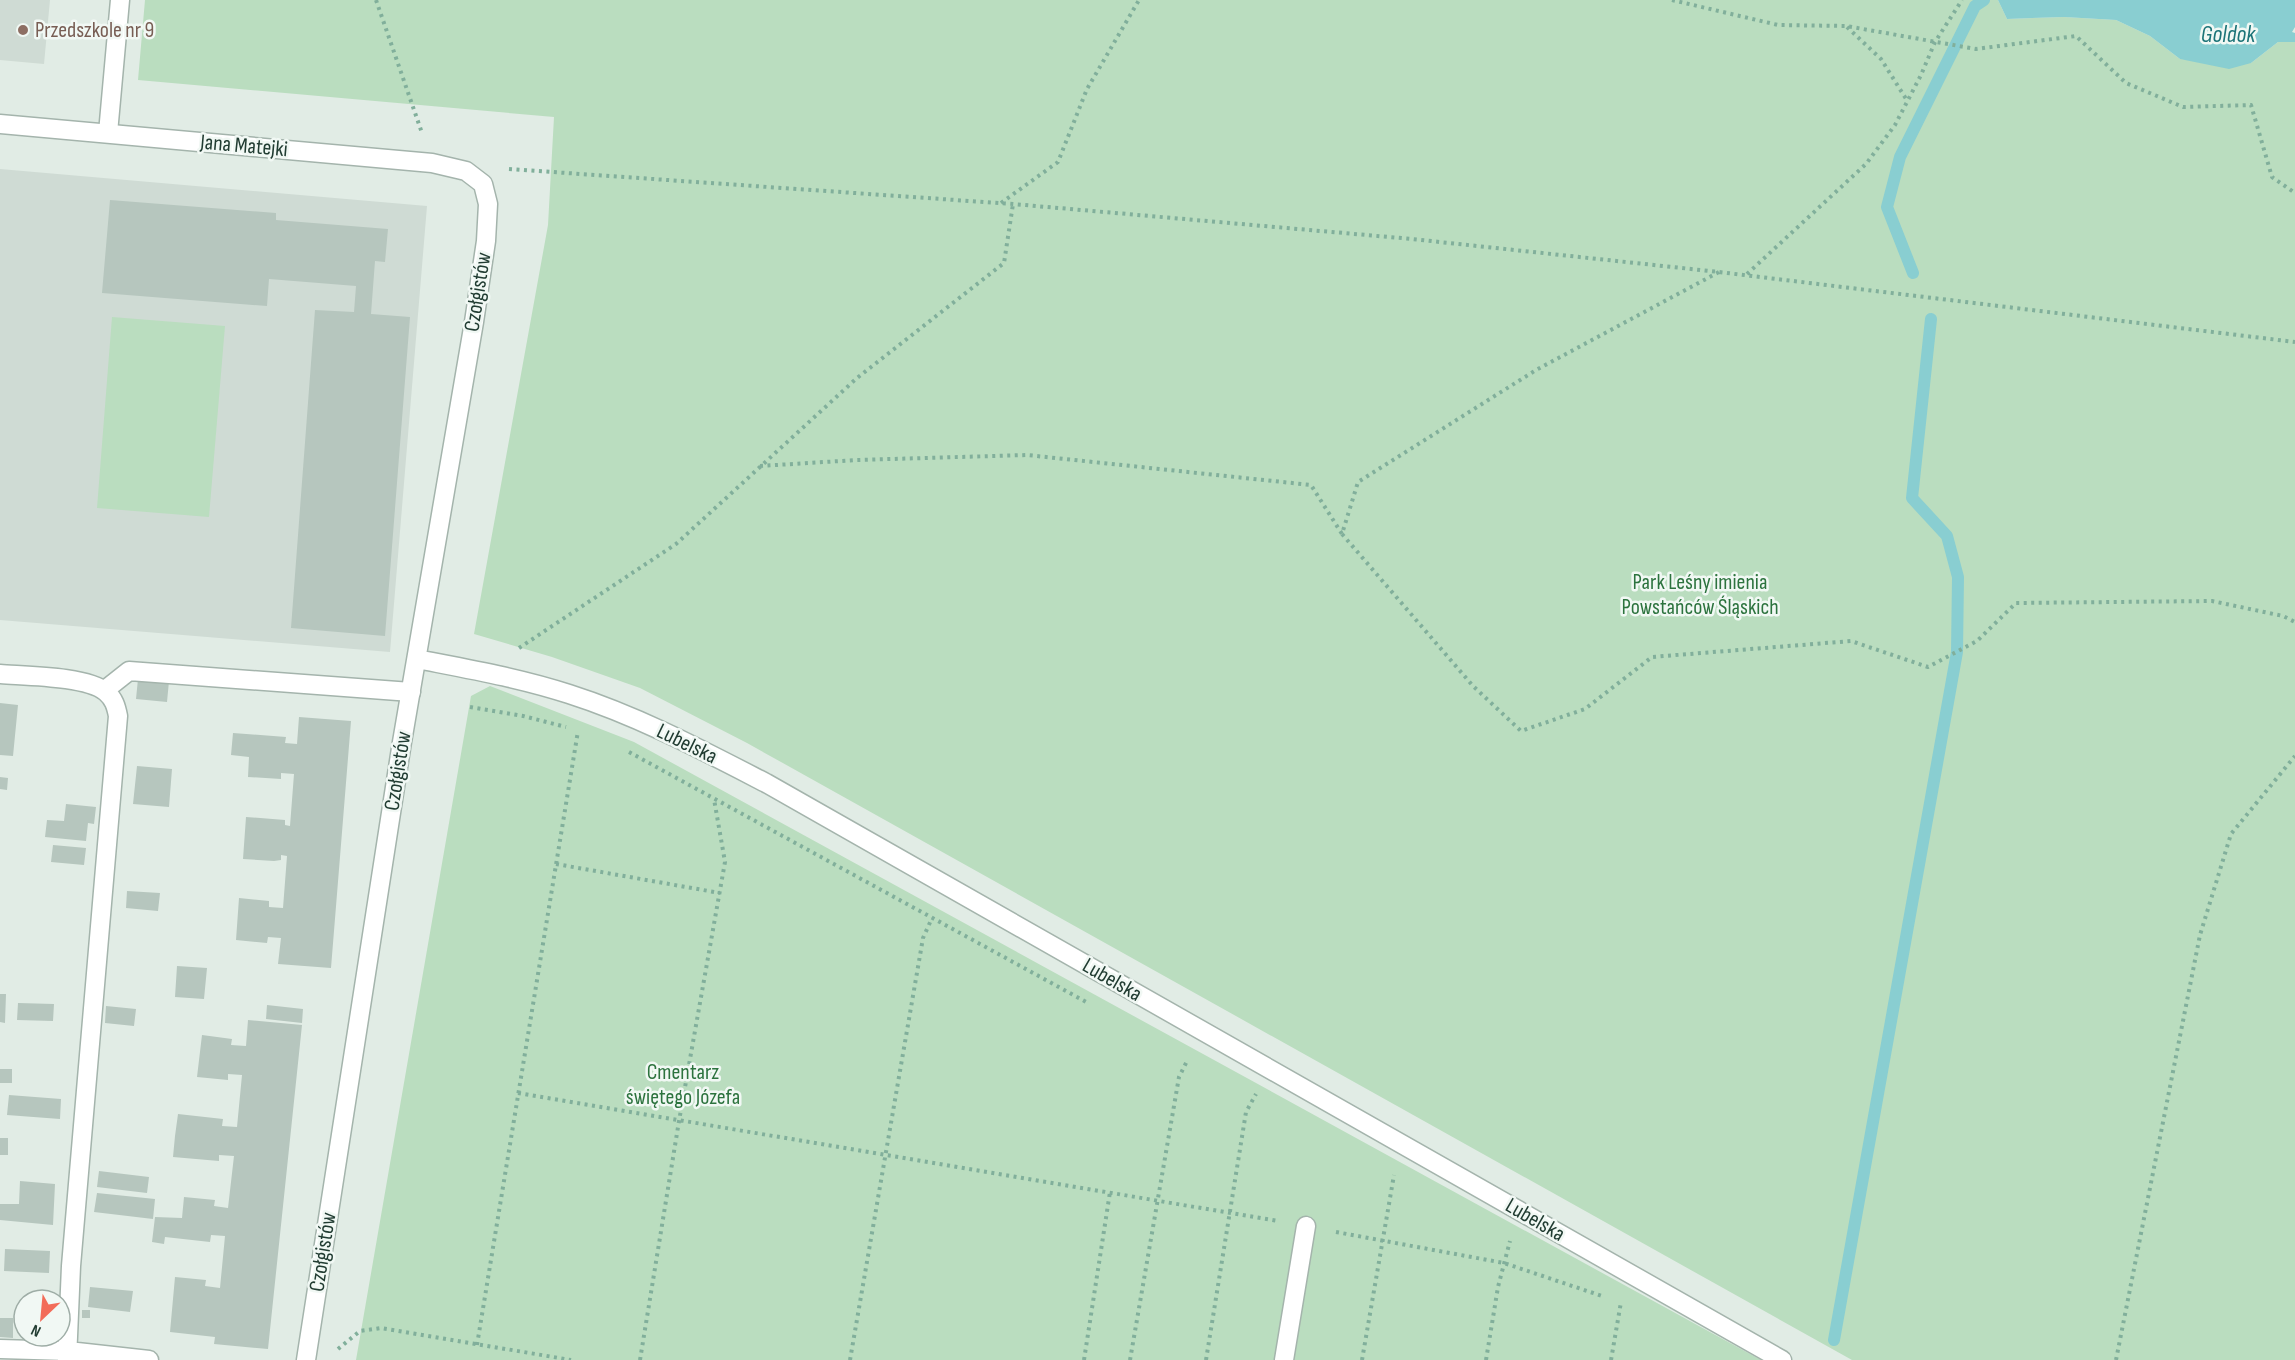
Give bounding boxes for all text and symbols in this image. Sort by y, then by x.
place label: Przedszkole nr 9 [35,17,154,44]
water label: Goldok [2201,20,2256,49]
marker: Przedszkole nr 9 [16,23,30,37]
street label: Jana Matejki [198,129,289,163]
street label: Czołgistów [458,250,498,334]
park label: Park Leśny imienia Powstańców Śląskich [1621,569,1779,621]
street label: Lubelska [652,718,722,770]
street label: Czołgistów [378,729,418,813]
street label: Lubelska [1077,952,1147,1008]
park label: Cmentarz świętego Józefa [626,1059,740,1111]
street label: Lubelska [1500,1192,1570,1248]
street label: Czołgistów [303,1210,343,1294]
north arrow [12,1288,72,1348]
text: N [28,1320,44,1341]

